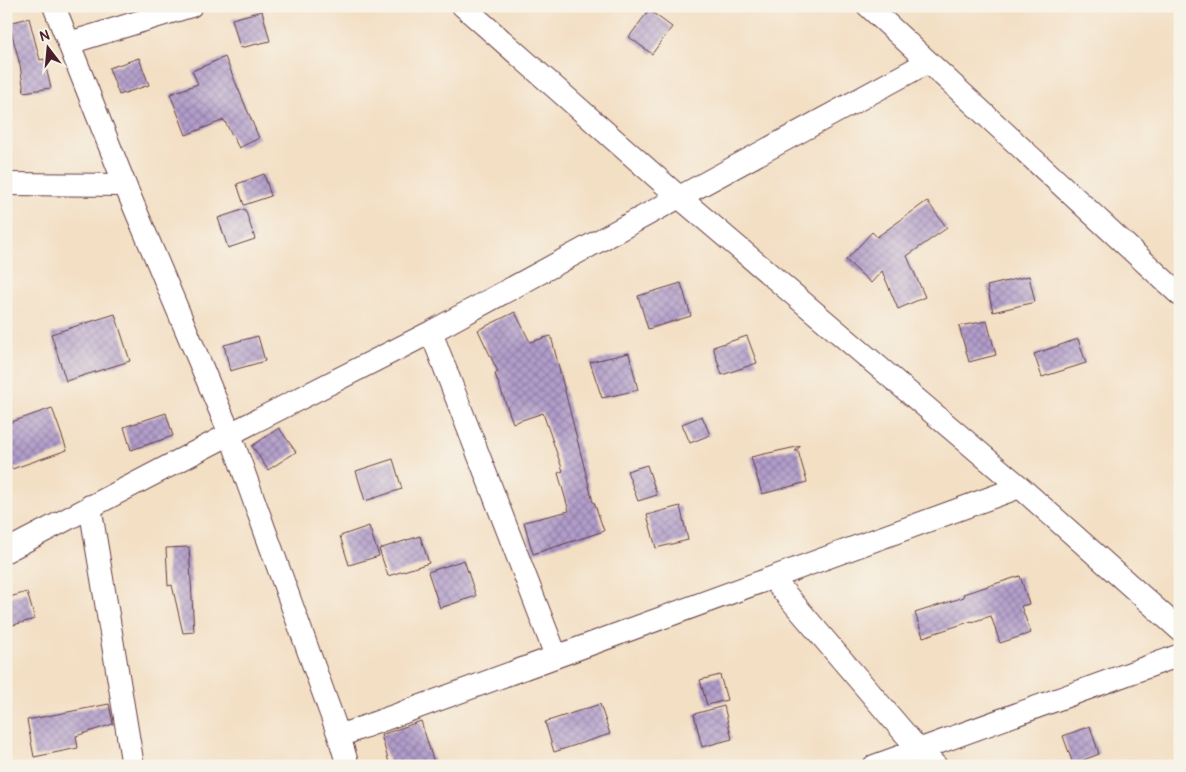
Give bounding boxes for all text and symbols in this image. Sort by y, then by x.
north arrow [22,22,72,72]
text: N [38,27,51,45]

